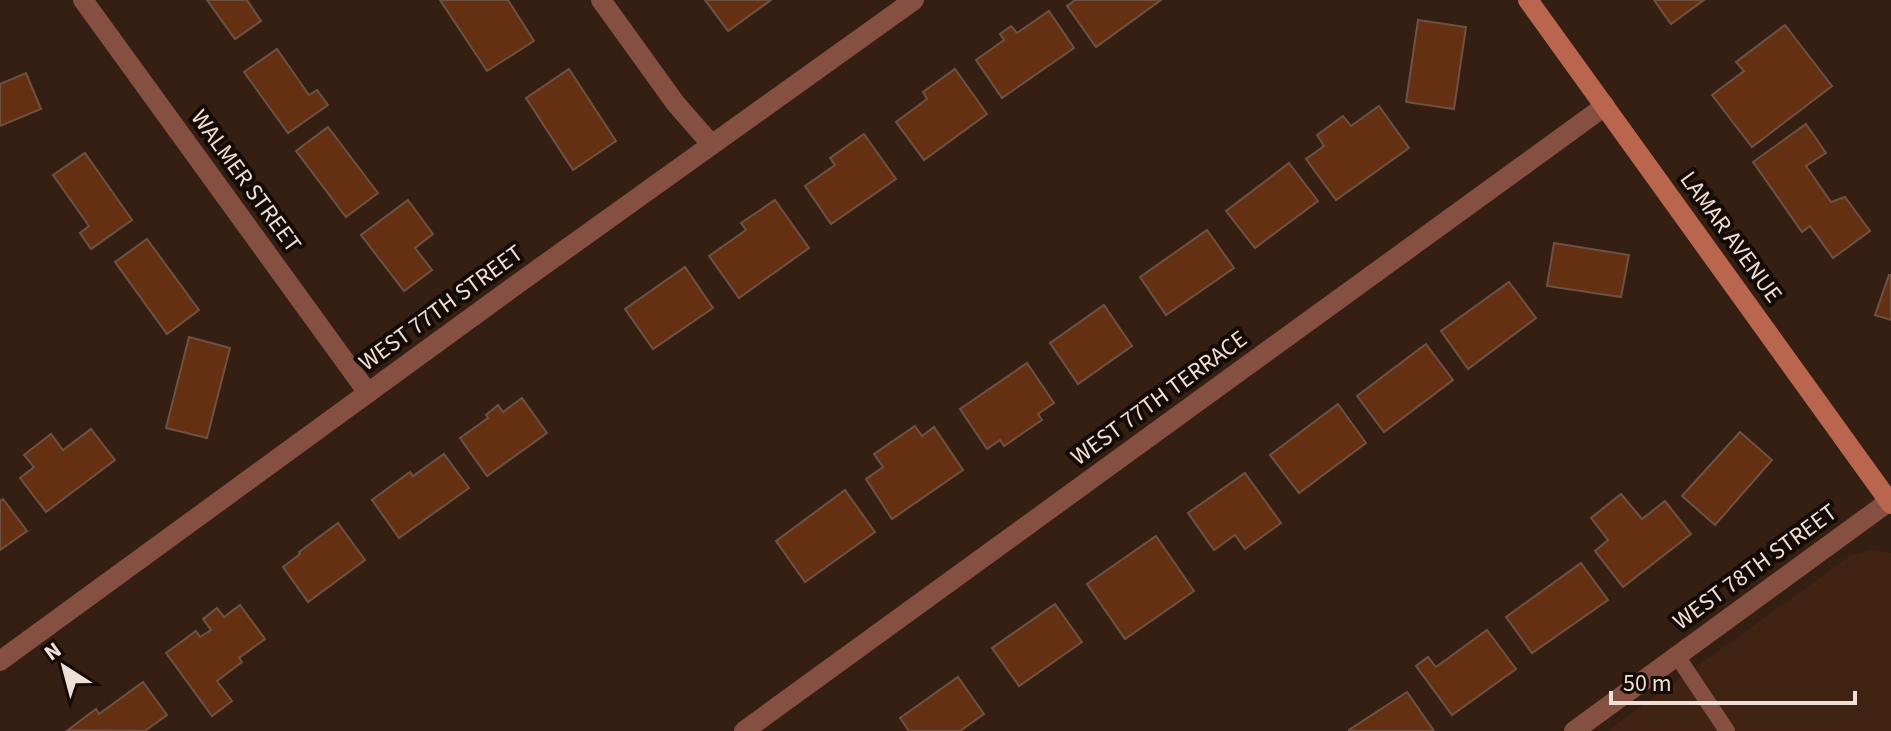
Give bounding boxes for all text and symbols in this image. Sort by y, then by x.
street label: WALMER STREET [182,102,310,260]
street label: LAMAR AVENUE [1671,164,1791,310]
street label: WEST 77TH STREET [352,236,531,380]
street label: WEST 77TH TERRACE [1064,322,1254,474]
street label: WEST 78TH STREET [1666,495,1845,639]
north arrow [24,627,104,707]
text: N [38,634,68,669]
scale bar [1611,655,1855,705]
text: 50 m [1623,666,1672,701]

